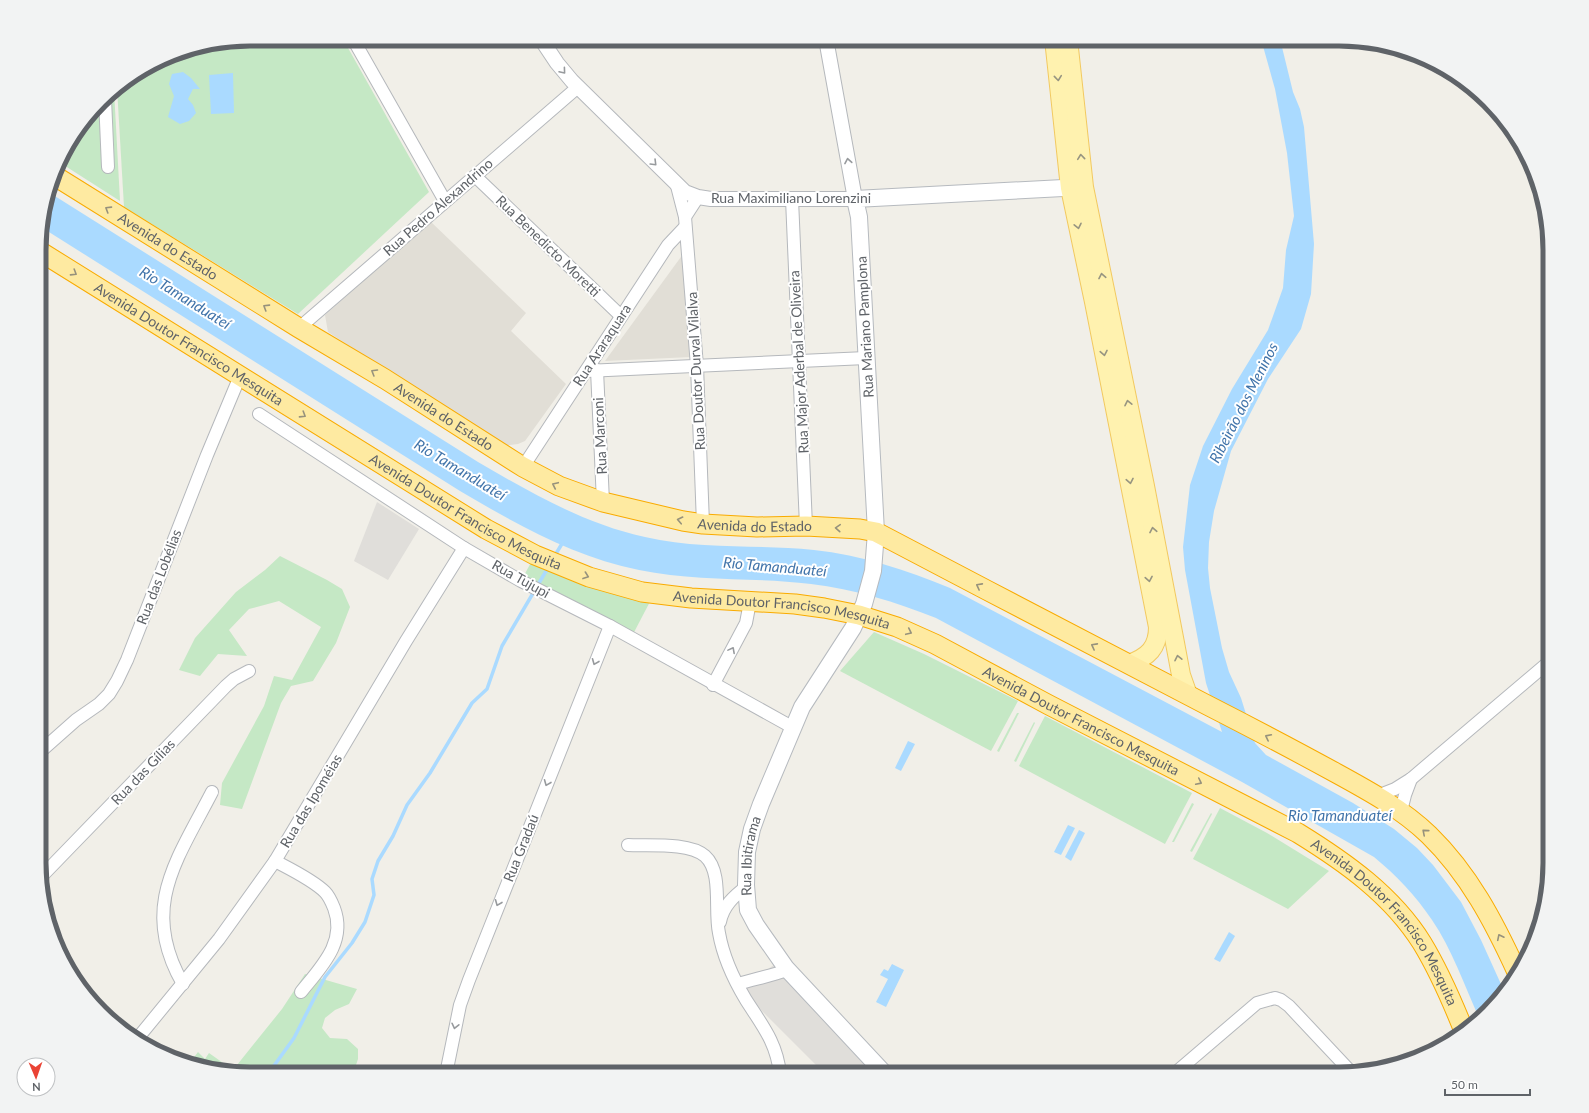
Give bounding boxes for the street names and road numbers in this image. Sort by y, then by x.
street label: Rua Pedro Alexandrino [379,154,496,259]
street label: Rua Maximiliano Lorenzini [711,189,871,206]
street label: Rua Benedicto Moretti [493,191,604,300]
street label: Avenida do Estado [115,208,221,283]
street label: Rua Mariano Pamplona [852,256,877,398]
street label: Rua Major Aderbal de Oliveira [785,270,812,454]
street label: Avenida Doutor Francisco Mesquita [91,278,287,409]
street label: Rua Doutor Durval Vilalva [683,291,708,451]
street label: Rua Araraquara [569,301,634,389]
street label: Avenida do Estado [391,378,497,454]
street label: Rua Marconi [589,397,610,475]
street label: Avenida Doutor Francisco Mesquita [366,450,564,573]
street label: Avenida do Estado [697,514,812,535]
street label: Rua das Lobélias [133,527,185,627]
street label: Rua Tujupi [489,556,553,601]
street label: Avenida Doutor Francisco Mesquita [672,587,892,632]
street label: Avenida Doutor Francisco Mesquita [980,662,1182,779]
street label: Rua das Gílias [107,735,178,808]
street label: Rua das Ipoméias [276,751,345,851]
street label: Rua Gradaú [499,811,542,884]
street label: Rua Ibitirama [737,813,764,897]
street label: Avenida Doutor Francisco Mesquita [1308,834,1461,1008]

